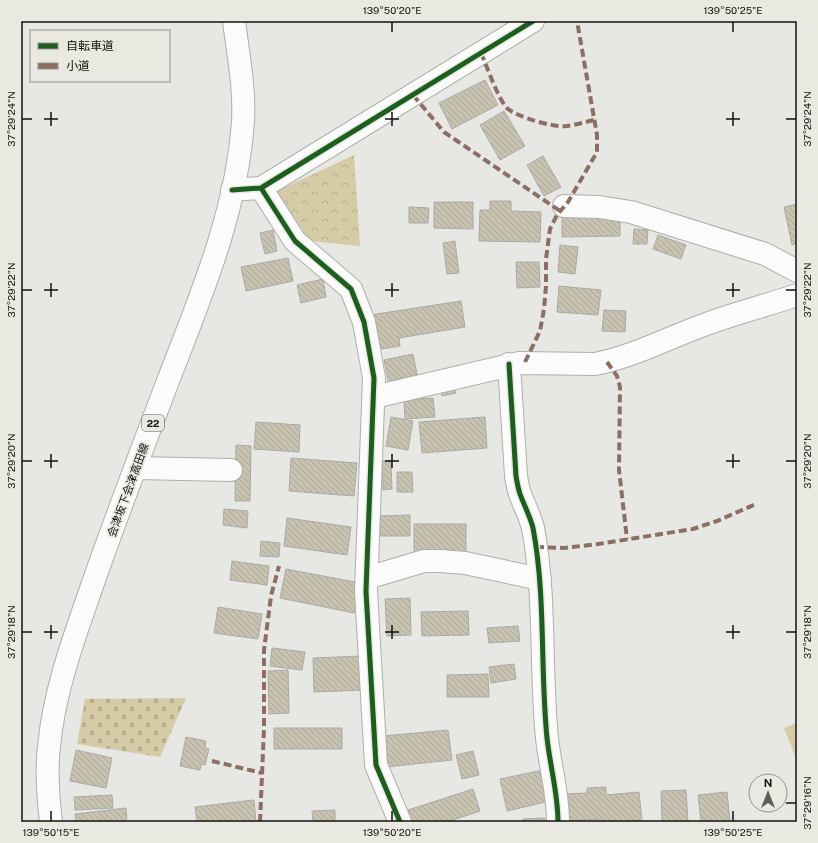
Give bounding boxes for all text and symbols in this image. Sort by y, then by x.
text: 139°50'20"E [363,4,421,16]
text: 139°50'25"E [703,4,763,16]
legend [30,30,170,82]
text: 自転車道 [66,39,114,53]
text: 小道 [66,59,90,73]
text: 37°29'24"N [5,91,17,147]
text: 37°29'24"N [801,91,813,147]
text: 37°29'22"N [5,262,17,318]
text: 37°29'22"N [801,262,813,318]
road number: 22 [142,415,164,431]
text: 37°29'20"N [5,433,17,489]
text: 37°29'20"N [801,433,813,489]
street label: 会津坂下会津高田線 [105,441,151,539]
text: 37°29'18"N [5,605,17,659]
text: 37°29'18"N [801,605,813,659]
north arrow [748,773,788,813]
text: 37°29'16"N [801,776,813,830]
text: N [764,777,772,789]
text: 139°50'15"E [22,826,80,838]
text: 139°50'20"E [363,826,421,838]
text: 139°50'25"E [703,826,763,838]

